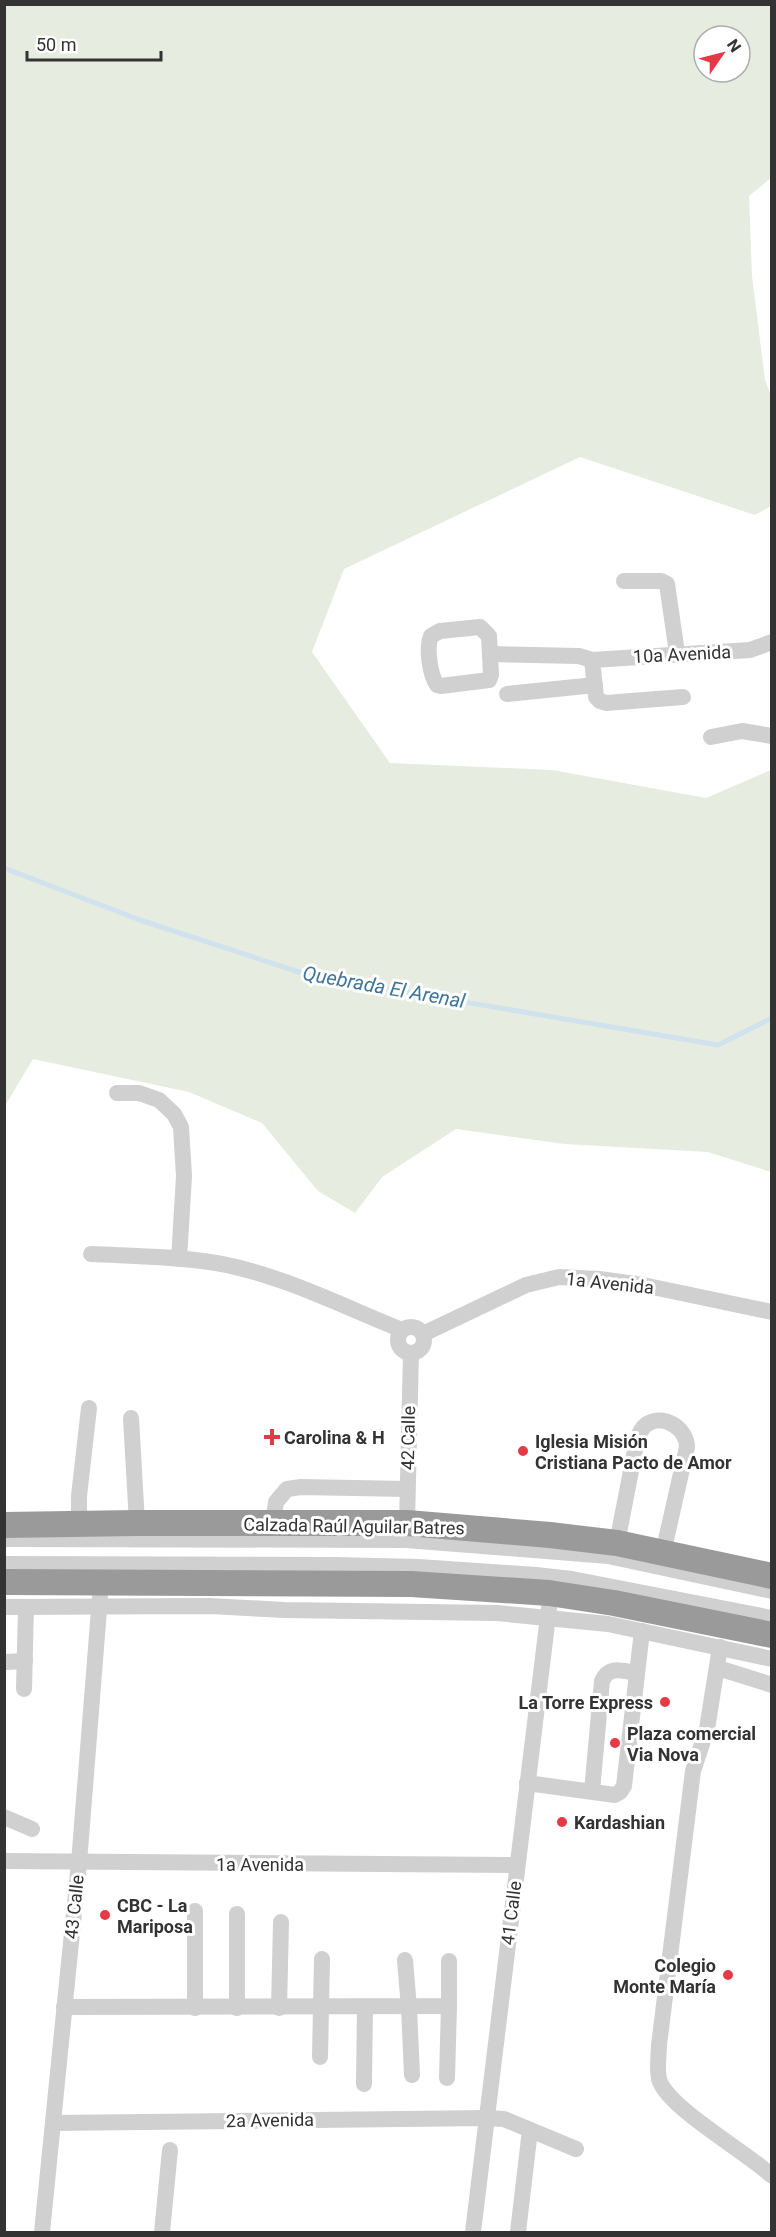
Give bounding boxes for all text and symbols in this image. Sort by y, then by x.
scale bar [27,24,160,62]
north arrow [692,24,752,84]
text: 50 m [36,34,76,55]
text: N [723,36,745,56]
street label: 10a Avenida [632,641,732,667]
water label: Quebrada El Arenal [301,961,467,1013]
street label: 1a Avenida [565,1268,655,1298]
street label: 42 Calle [397,1406,419,1470]
place label: Carolina & H [284,1427,385,1448]
marker: Carolina & H [265,1430,279,1444]
place label: Iglesia Misión Cristiana Pacto de Amor [535,1431,732,1473]
marker: Iglesia Misión Cristiana Pacto de Amor [516,1444,530,1458]
street label: Calzada Raúl Aguilar Batres [243,1514,465,1538]
place label: La Torre Express [519,1692,653,1713]
marker: La Torre Express [658,1695,672,1709]
place label: Plaza comercial Via Nova [627,1723,756,1765]
marker: Plaza comercial Via Nova [608,1736,622,1750]
place label: Kardashian [574,1812,665,1833]
marker: Kardashian [555,1815,569,1829]
street label: 1a Avenida [216,1854,304,1875]
street label: 43 Calle [60,1874,88,1940]
street label: 41 Calle [497,1880,525,1946]
place label: CBC - La Mariposa [117,1895,193,1937]
marker: CBC - La Mariposa [98,1908,112,1922]
place label: Colegio Monte María [613,1955,716,1997]
marker: Colegio Monte María [721,1968,735,1982]
street label: 2a Avenida [226,2109,314,2131]

